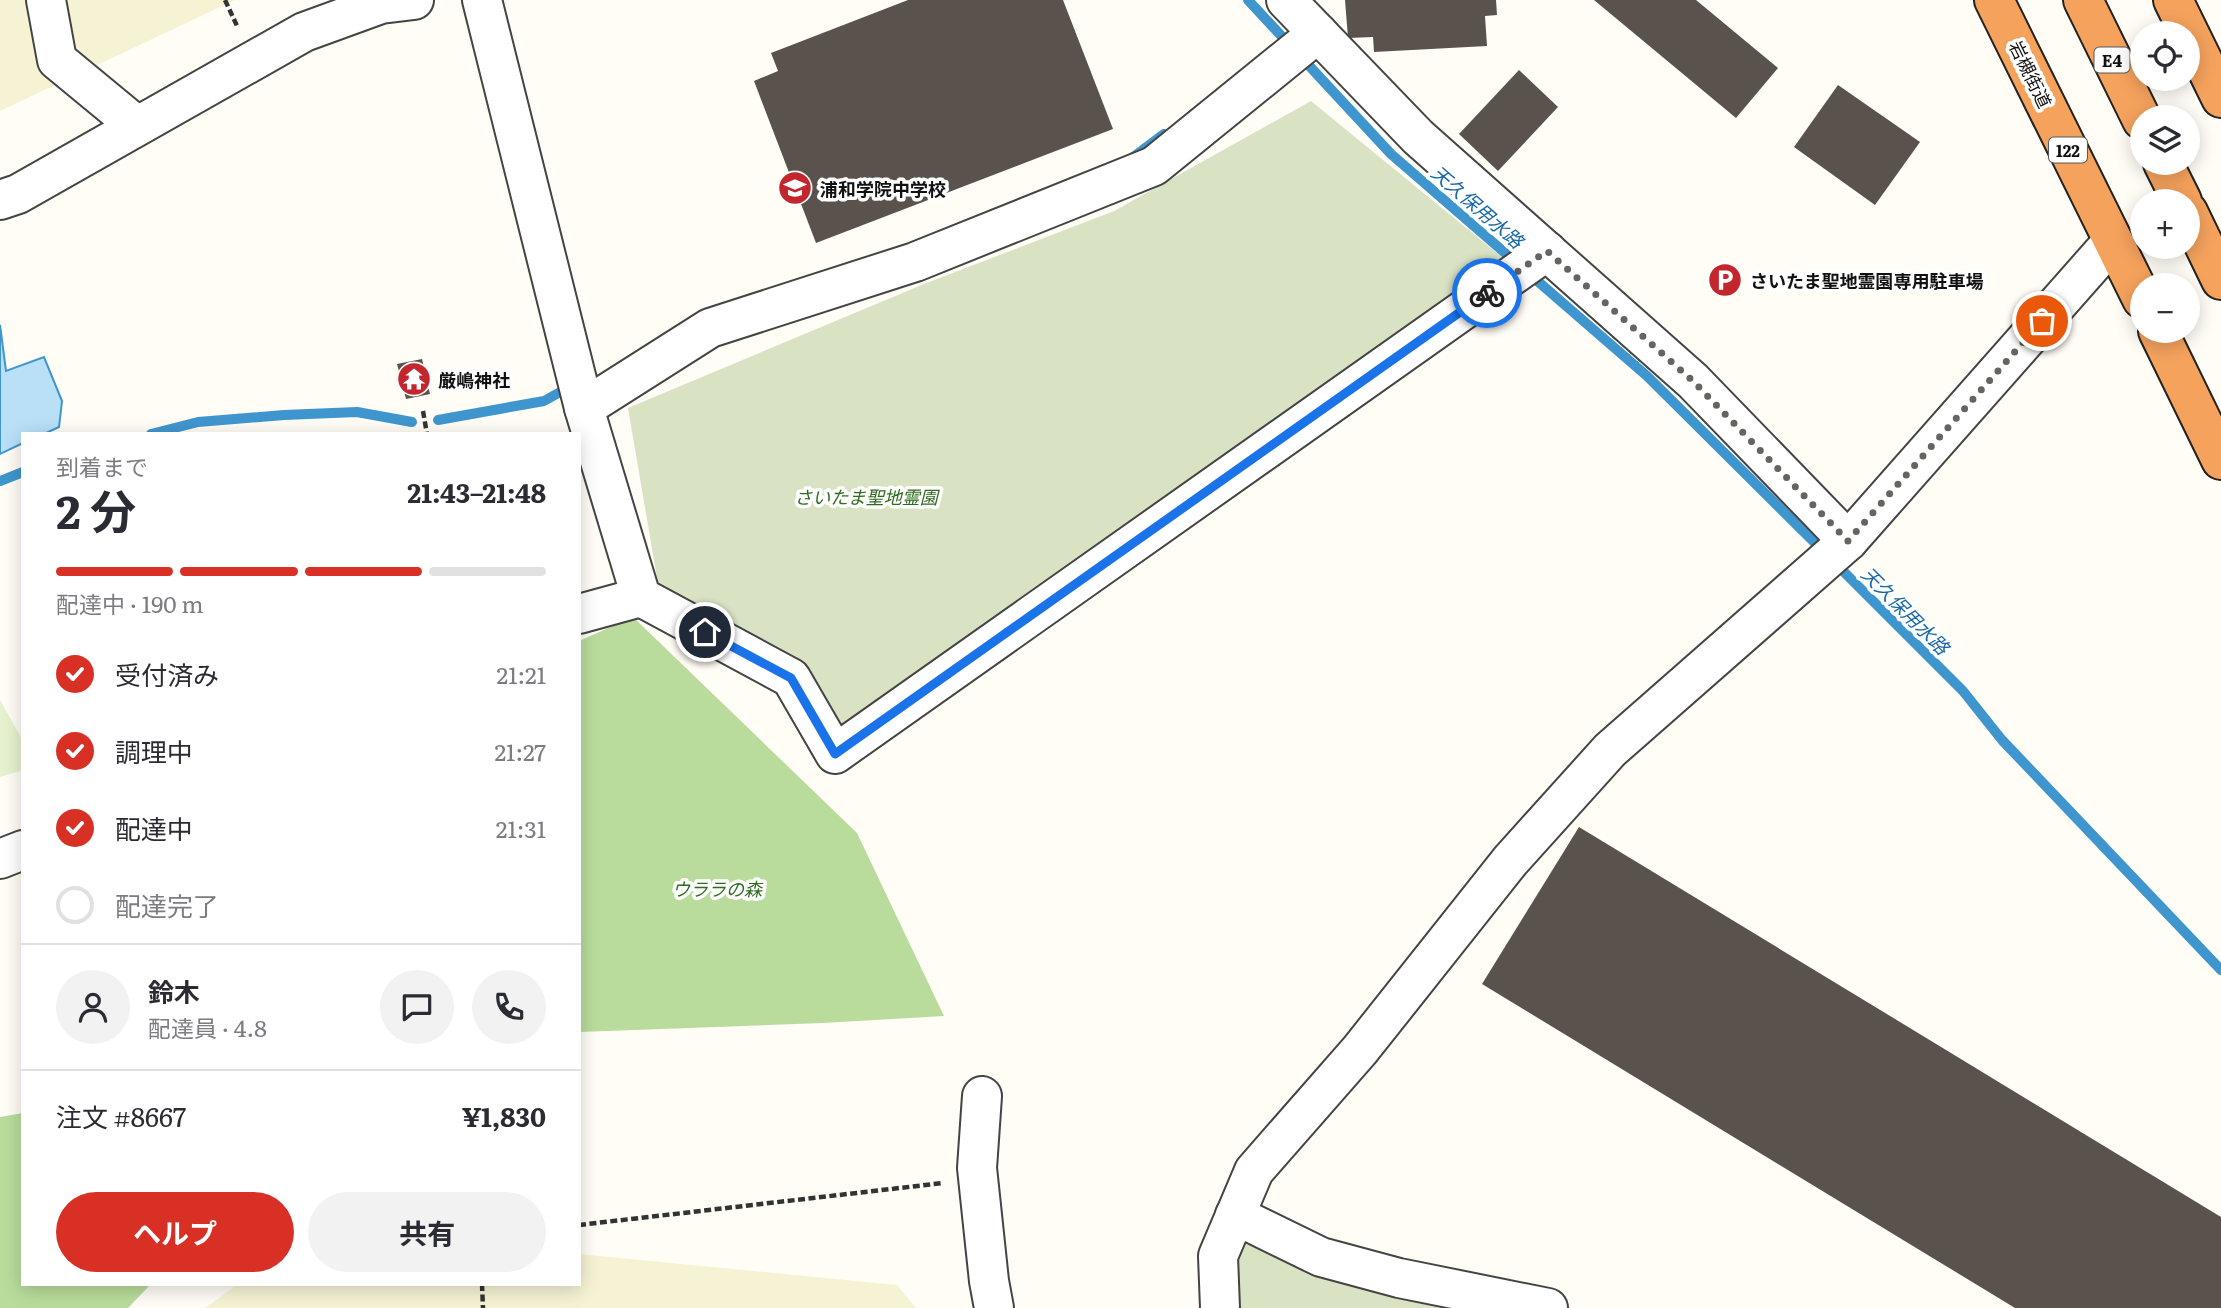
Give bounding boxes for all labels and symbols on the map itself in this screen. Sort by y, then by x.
street label: 岩槻街道 [2003,36,2059,112]
road number: E4 [2094,48,2130,72]
road number: 122 [2049,138,2087,162]
water label: 天久保用水路 [1426,158,1532,255]
school or university icon: 浦和学院中学校 [776,169,814,207]
place label: 浦和学院中学校 [820,175,946,202]
courier [1452,258,1522,328]
parking icon: さいたま聖地霊園専用駐車場 [1706,261,1744,299]
place label: さいたま聖地霊園専用駐車場 [1750,267,1983,294]
pin [2012,291,2072,351]
temple icon: 厳嶋神社 [395,360,433,398]
place label: 厳嶋神社 [438,366,510,393]
park label: さいたま聖地霊園 [794,483,941,510]
water label: 天久保用水路 [1856,560,1958,662]
pin [675,602,735,662]
park label: ウララの森 [672,875,764,902]

